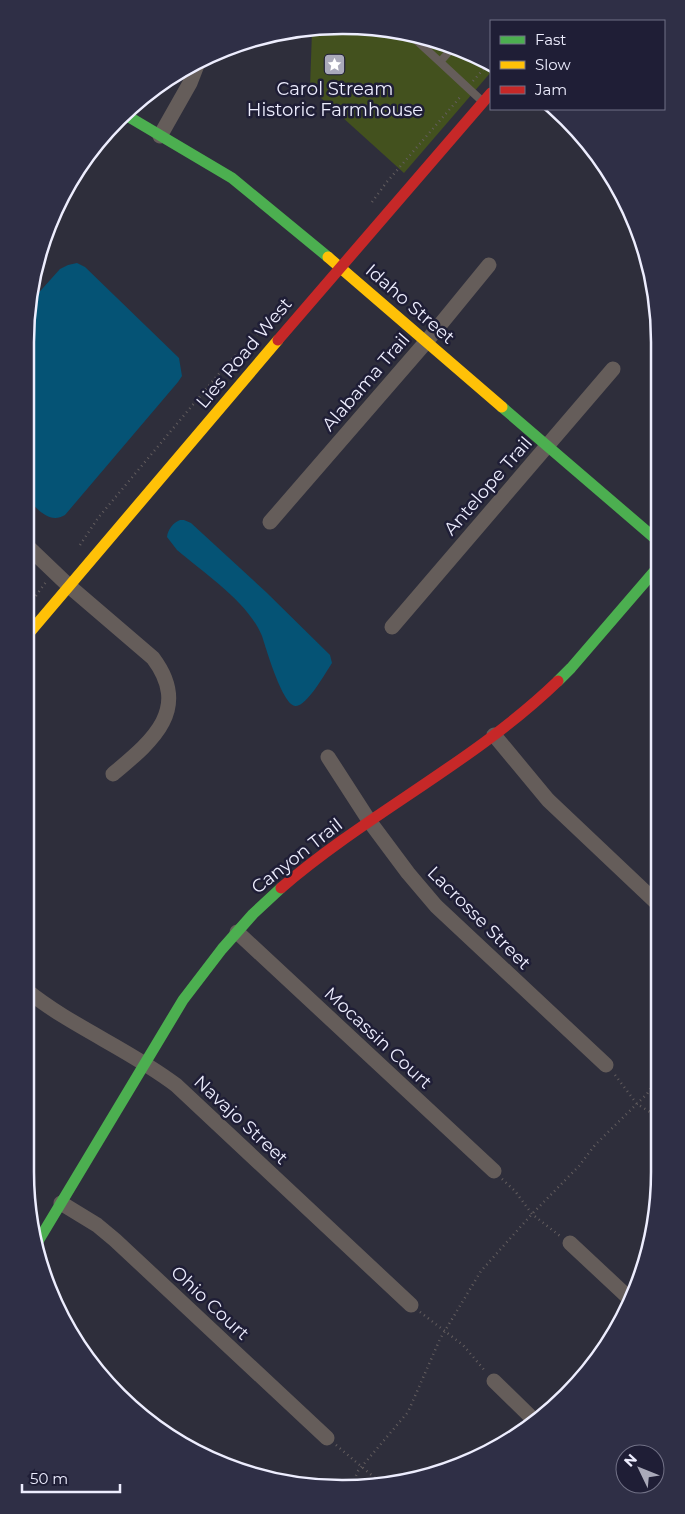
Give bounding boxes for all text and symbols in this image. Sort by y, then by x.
legend [490,20,665,110]
text: Fast [535,30,566,49]
place icon: Carol Stream Historic Farmhouse [323,52,347,76]
text: Slow [535,55,571,74]
place label: Carol Stream Historic Farmhouse [247,78,423,121]
text: Jam [534,80,567,99]
street label: Idaho Street [361,259,459,349]
street label: Lies Road West [191,293,297,413]
street label: Alabama Trail [318,329,414,435]
street label: Antelope Trail [439,432,537,540]
street label: Canyon Trail [247,814,347,898]
street label: Lacrosse Street [423,862,535,974]
street label: Mocassin Court [320,983,436,1093]
street label: Navajo Street [189,1071,293,1169]
street label: Ohio Court [166,1261,254,1345]
north arrow [615,1444,665,1494]
text: N [620,1450,641,1470]
scale bar [22,1462,120,1494]
text: 50 m [30,1469,68,1488]

